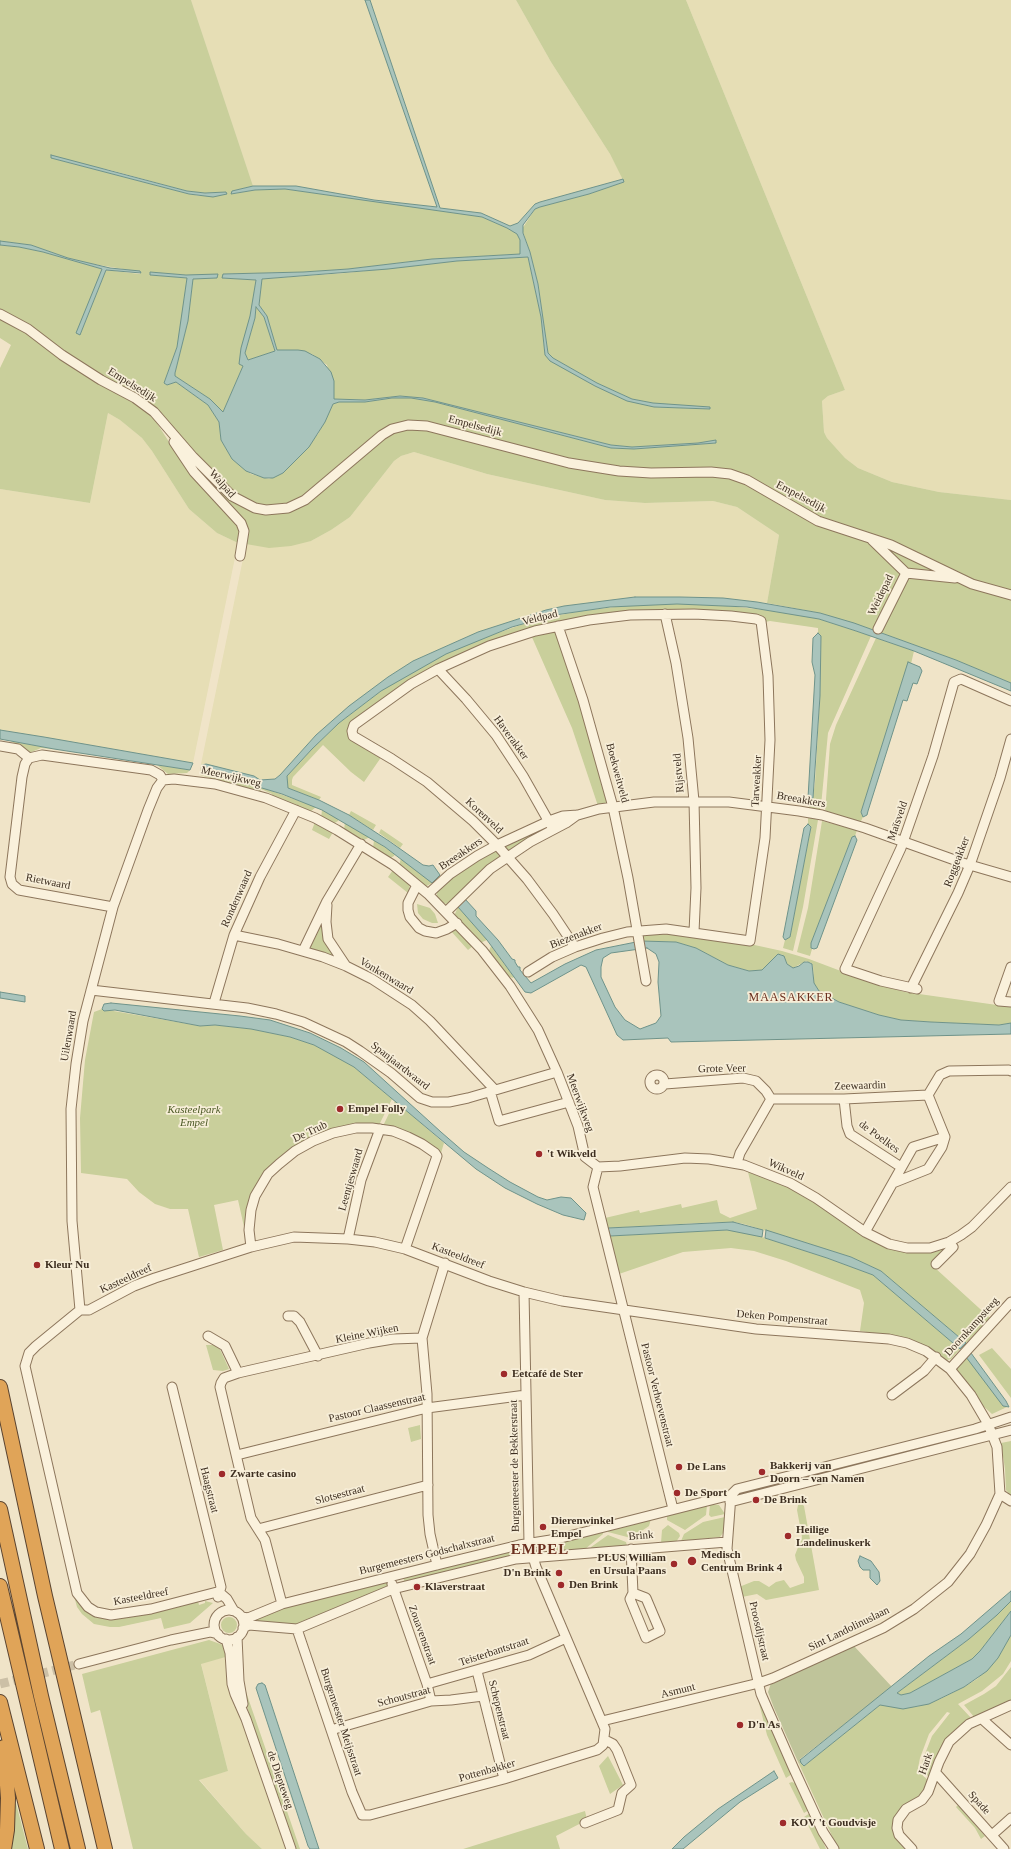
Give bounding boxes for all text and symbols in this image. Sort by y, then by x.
street label: Empelsedijk [105,365,159,405]
street label: Empelsedijk [447,413,503,439]
street label: Walpad [206,467,238,501]
street label: Empelsedijk [774,478,828,516]
street label: Weidepad [865,572,897,618]
street label: Veldpad [521,607,559,629]
street label: Haverakker [491,713,531,763]
street label: Boekweitveld [603,742,631,804]
street label: Rijstveld [671,753,687,793]
street label: Tarweakker [749,755,765,807]
street label: Meerwijkweg [200,764,262,790]
street label: Breeakkers [775,789,827,811]
street label: Korenveld [463,795,505,837]
street label: Maïsveld [885,799,911,843]
street label: Breeakkers [437,835,485,873]
street label: Roggeakker [941,835,973,889]
street label: Rondenwaard [219,868,255,930]
street label: Rietwaard [25,871,71,893]
street label: Biezenakker [548,920,604,952]
street label: Vonkenwaard [357,955,415,997]
district label: MAASAKKER [748,991,834,1005]
street label: Uilenwaard [58,1010,80,1062]
street label: Spanjaardwaard [368,1039,432,1093]
street label: Grote Veer [698,1062,746,1076]
street label: Meerwijkweg [563,1072,597,1134]
street label: Zeewaardin [834,1078,886,1094]
place label: Empel Folly [348,1102,405,1116]
park label: Kasteelpark Empel [167,1103,221,1129]
marker: Empel Folly [335,1104,345,1114]
street label: De Trub [291,1118,329,1146]
street label: de Poelkes [856,1118,902,1156]
street label: Leentjeswaard [336,1147,366,1213]
place label: 't Wikveld [547,1147,596,1161]
marker: 't Wikveld [534,1149,544,1159]
street label: Wikveld [766,1156,806,1184]
street label: Kasteeldreef [430,1240,486,1272]
place label: Kleur Nu [45,1258,89,1272]
marker: Kleur Nu [32,1260,42,1270]
street label: Kasteeldreef [98,1261,154,1297]
street label: Doornkampsteeg [942,1295,1002,1359]
street label: Deken Pompenstraat [736,1307,828,1329]
street label: Kleine Wijken [334,1321,400,1347]
street label: Pastoor Verhoevenstraat [638,1342,676,1448]
place label: Eetcafé de Ster [512,1367,583,1381]
marker: Eetcafé de Ster [499,1369,509,1379]
street label: Pastoor Claassenstraat [327,1390,427,1426]
street label: Burgemeester de Bekkerstraat [507,1400,523,1532]
place label: Bakkerij van Doorn – van Namen [770,1459,864,1485]
place label: De Lans [687,1460,726,1474]
marker: De Lans [674,1462,684,1472]
street label: Haagstraat [197,1466,221,1514]
place label: Zwarte casino [230,1467,296,1481]
marker: Bakkerij van Doorn – van Namen [757,1467,767,1477]
marker: Zwarte casino [217,1469,227,1479]
street label: Slotsestraat [314,1482,366,1508]
place label: De Sport [685,1486,727,1500]
marker: De Sport [672,1488,682,1498]
place label: De Brink [764,1493,807,1507]
marker: De Brink [751,1495,761,1505]
place label: Dierenwinkel Empel [551,1514,614,1540]
marker: Dierenwinkel Empel [538,1522,548,1532]
place label: Heilige Landelinuskerk [796,1523,871,1549]
street label: Brink [628,1528,654,1544]
marker: Heilige Landelinuskerk [783,1531,793,1541]
street label: Burgemeesters Godschalxstraat [358,1532,496,1578]
district label: EMPEL [511,1541,569,1559]
place label: Medisch Centrum Brink 4 [701,1548,782,1574]
place label: PLUS William en Ursula Paans [590,1551,666,1577]
marker: Medisch Centrum Brink 4 [686,1555,698,1567]
marker: PLUS William en Ursula Paans [669,1559,679,1569]
place label: D'n Brink [504,1566,551,1580]
marker: D'n Brink [554,1568,564,1578]
place label: Den Brink [569,1578,618,1592]
place label: Klaverstraat [425,1580,485,1594]
marker: Den Brink [556,1580,566,1590]
marker: Klaverstraat [412,1582,422,1592]
street label: Kasteeldreef [112,1585,170,1609]
street label: Proosdijstraat [746,1600,772,1662]
street label: Zouavenstraat [405,1603,439,1667]
street label: Sint Landolinuslaan [806,1604,892,1654]
street label: Teisterbantstraat [457,1635,531,1669]
street label: Burgemeester Meijsstraat [317,1666,365,1778]
street label: Schepenstraat [485,1679,513,1741]
street label: Asmunt [660,1680,696,1702]
street label: Schoutstraat [376,1684,432,1710]
place label: D'n As [748,1718,780,1732]
marker: D'n As [735,1720,745,1730]
street label: de Diepteweg [264,1749,296,1811]
street label: Hark [916,1751,936,1777]
street label: Pottenbakker [457,1757,517,1785]
street label: Spade [965,1789,993,1817]
place label: KOV 't Goudvisje [791,1816,876,1830]
marker: KOV 't Goudvisje [778,1818,788,1828]

